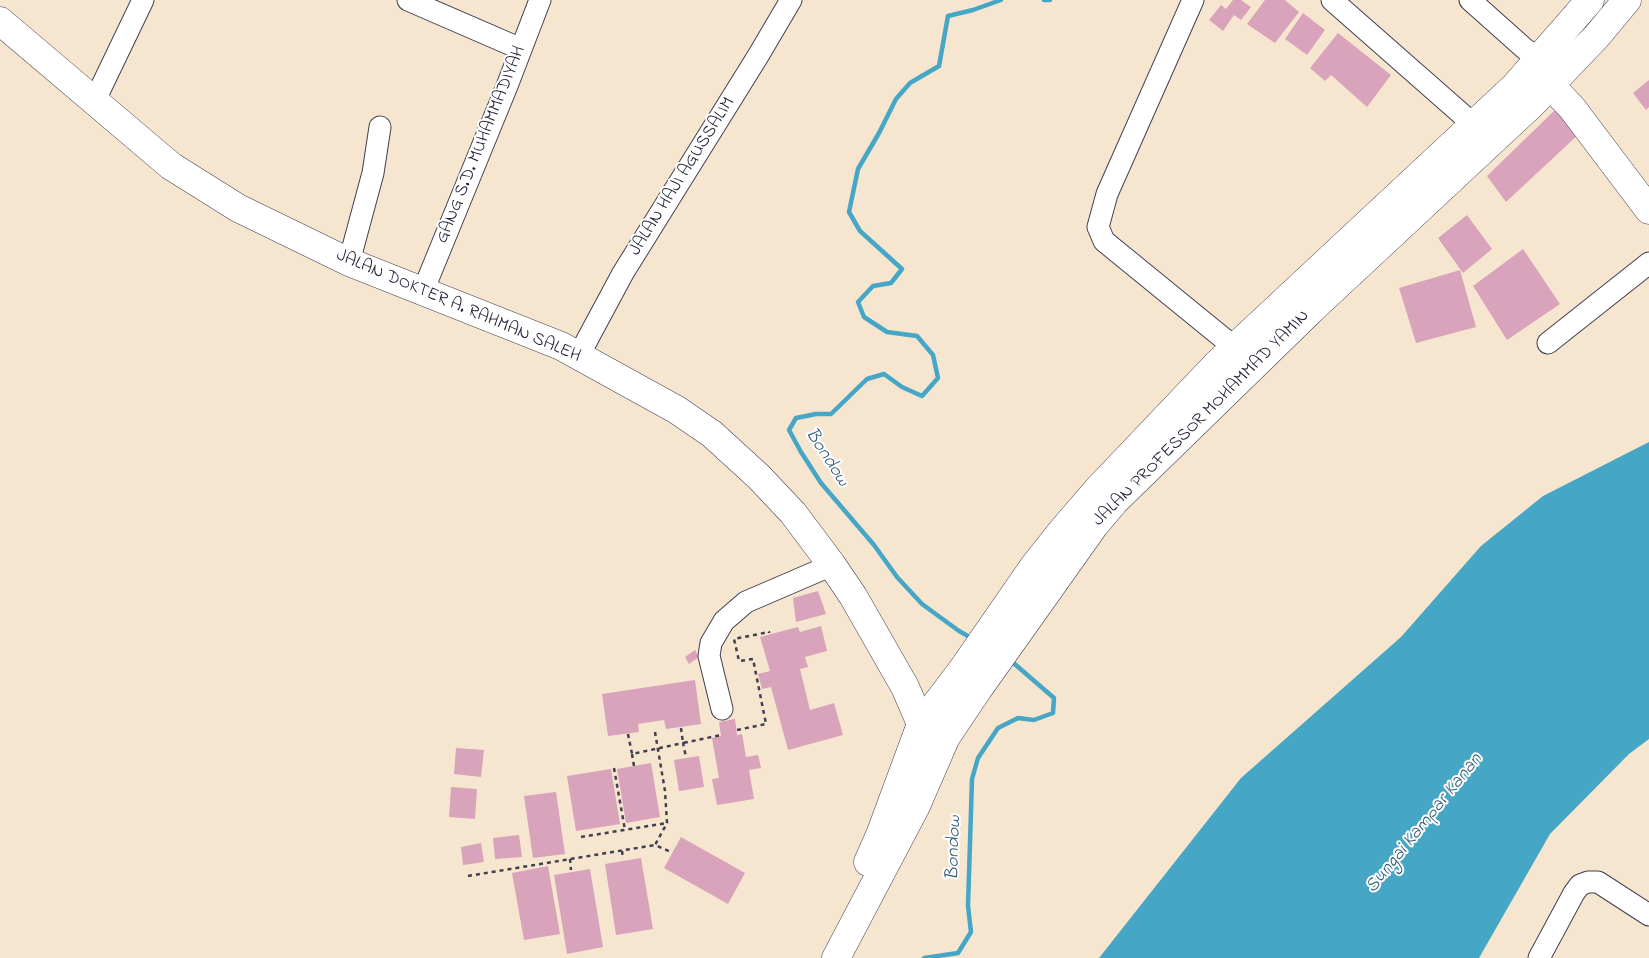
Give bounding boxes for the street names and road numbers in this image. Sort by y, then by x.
street label: GANG S.D. MUHAMMADIYAH [432,43,532,247]
street label: JALAN HAJI AGUSSALIM [625,94,741,260]
street label: JALAN DOKTER A. RAHMAN SALEH [332,246,584,368]
street label: JALAN PROFESSOR MOHAMMAD YAMIN [1089,306,1315,532]

